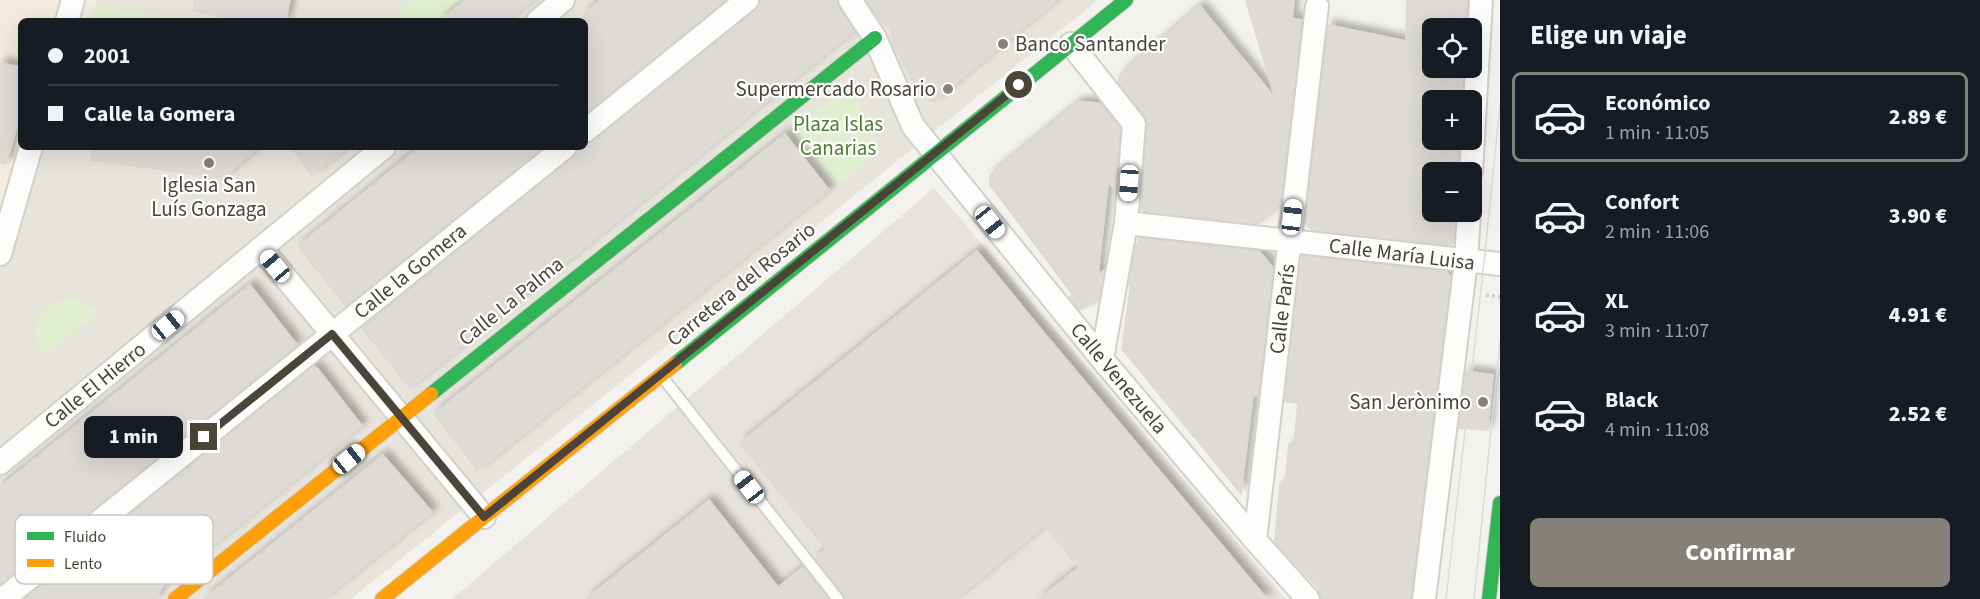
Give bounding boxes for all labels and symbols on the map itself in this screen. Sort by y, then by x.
place label: Banco Santander [1015,29,1166,59]
marker: Banco Santander [996,37,1010,51]
route start [1005,71,1032,98]
place label: Supermercado Rosario [736,74,936,104]
marker: Supermercado Rosario [941,82,955,96]
park label: Plaza Islas Canarias [793,109,883,163]
marker: Iglesia San Luís Gonzaga [202,156,216,170]
car [1119,164,1139,202]
place label: Iglesia San Luís Gonzaga [151,170,267,224]
car [1281,198,1303,236]
car [972,202,1008,242]
street label: Carretera del Rosario [660,214,822,354]
street label: Calle la Gomera [347,216,473,326]
street label: Calle María Luisa [1327,230,1477,278]
car [257,246,293,286]
street label: Calle La Palma [452,249,570,353]
street label: Calle París [1262,262,1302,356]
car [148,307,188,343]
street label: Calle Venezuela [1063,316,1175,440]
street label: Calle El Hierro [38,334,152,436]
place label: San Jerònimo [1349,387,1471,417]
marker: San Jerònimo [1476,395,1490,409]
callout: 1 min [84,416,183,458]
route end [190,423,217,450]
car [329,441,369,477]
car [731,467,767,507]
legend [15,515,213,584]
text: Fluido [64,526,106,548]
text: Lento [64,553,102,575]

